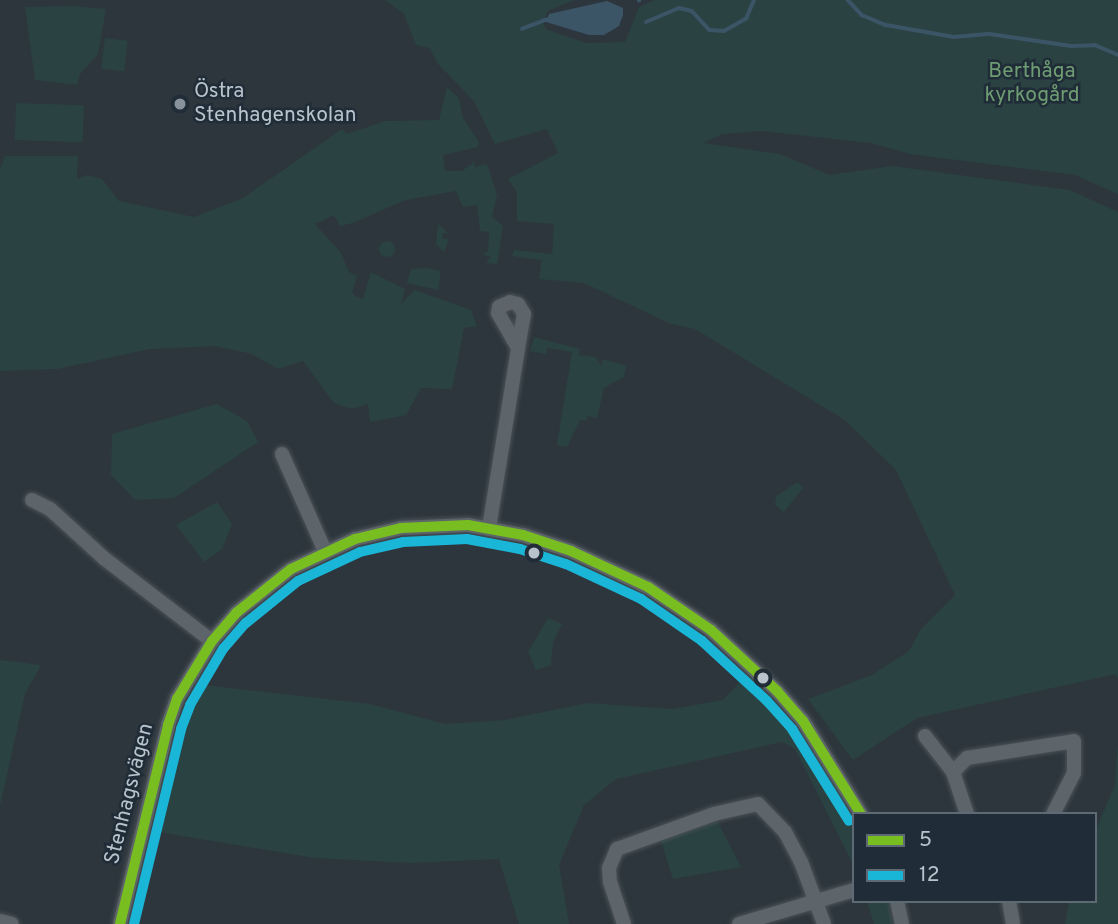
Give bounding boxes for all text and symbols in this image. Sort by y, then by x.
park label: Berthåga kyrkogård [984,59,1080,109]
place label: Östra Stenhagenskolan [194,79,356,129]
marker: Östra Stenhagenskolan [172,96,188,112]
unlabelled marker [527,546,541,560]
unlabelled marker [756,671,770,685]
street label: Stenhagsvägen [100,721,160,867]
legend [852,812,1097,903]
text: 5 [919,827,932,854]
text: 12 [919,862,940,889]

